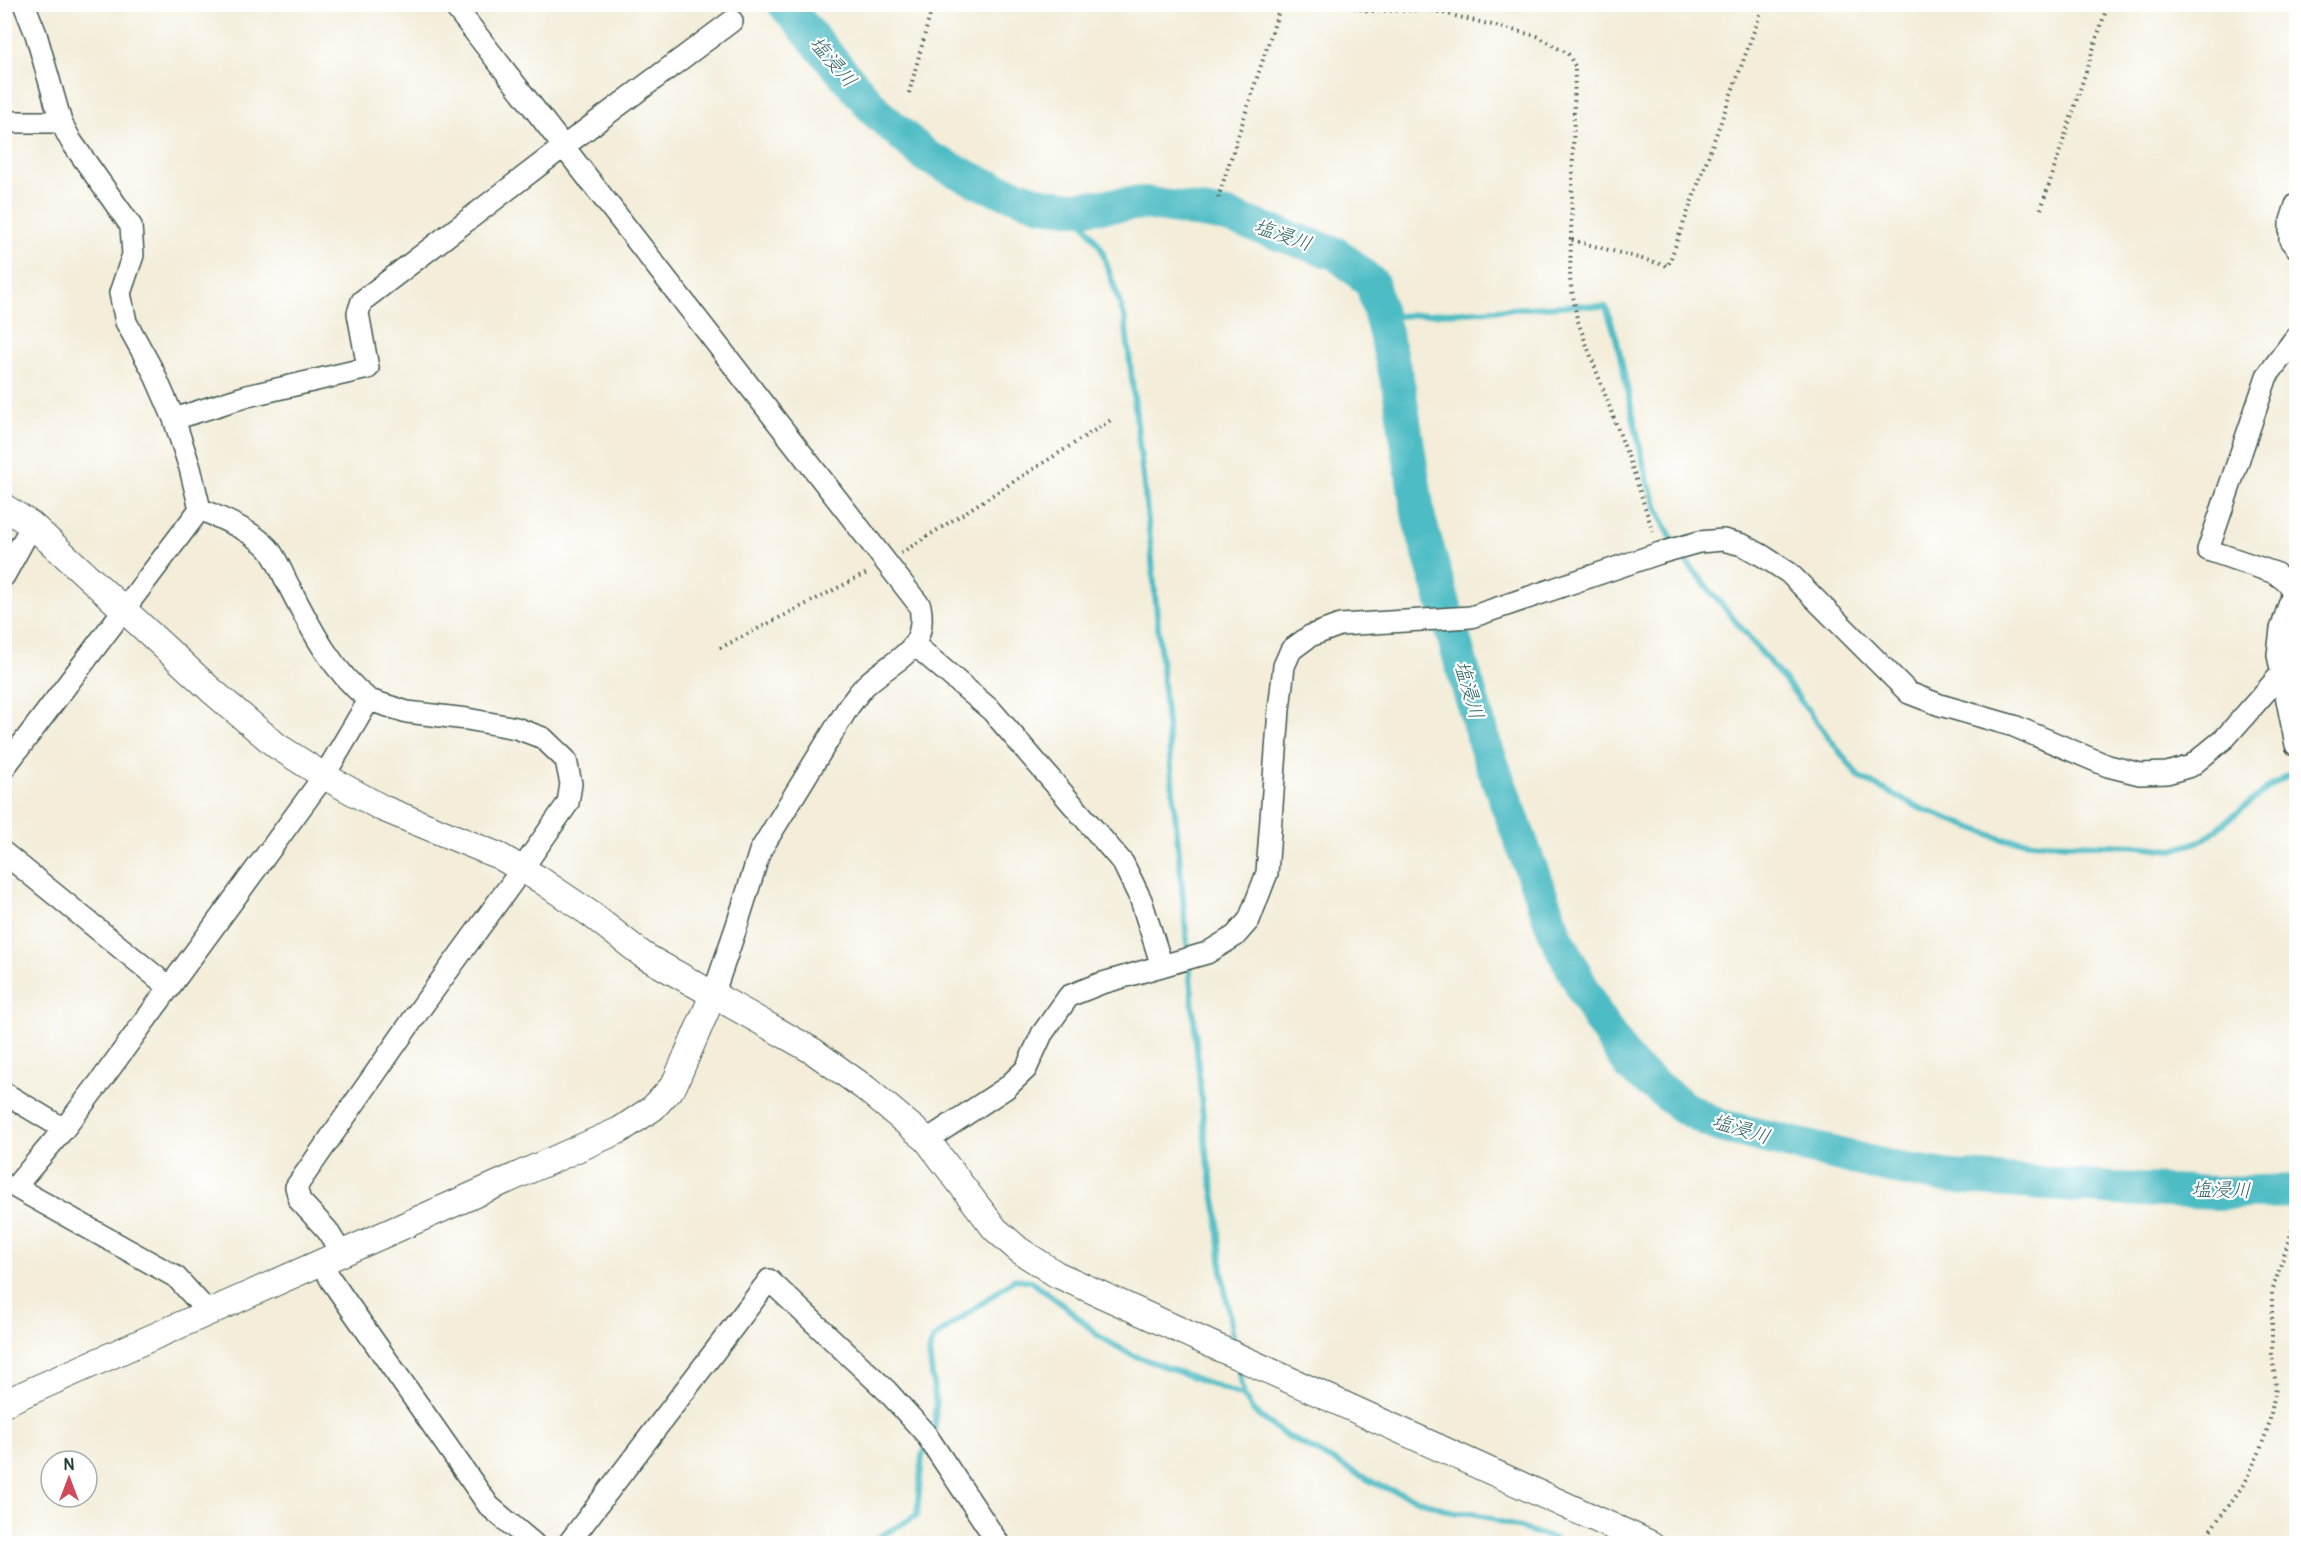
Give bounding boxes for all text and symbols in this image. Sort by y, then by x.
water label: 塩浸川 [804,31,862,93]
water label: 塩浸川 [1251,213,1315,257]
water label: 塩浸川 [1449,658,1489,722]
water label: 塩浸川 [1709,1108,1773,1150]
water label: 塩浸川 [2191,1177,2251,1203]
north arrow [39,1449,99,1509]
text: N [64,1455,75,1475]

